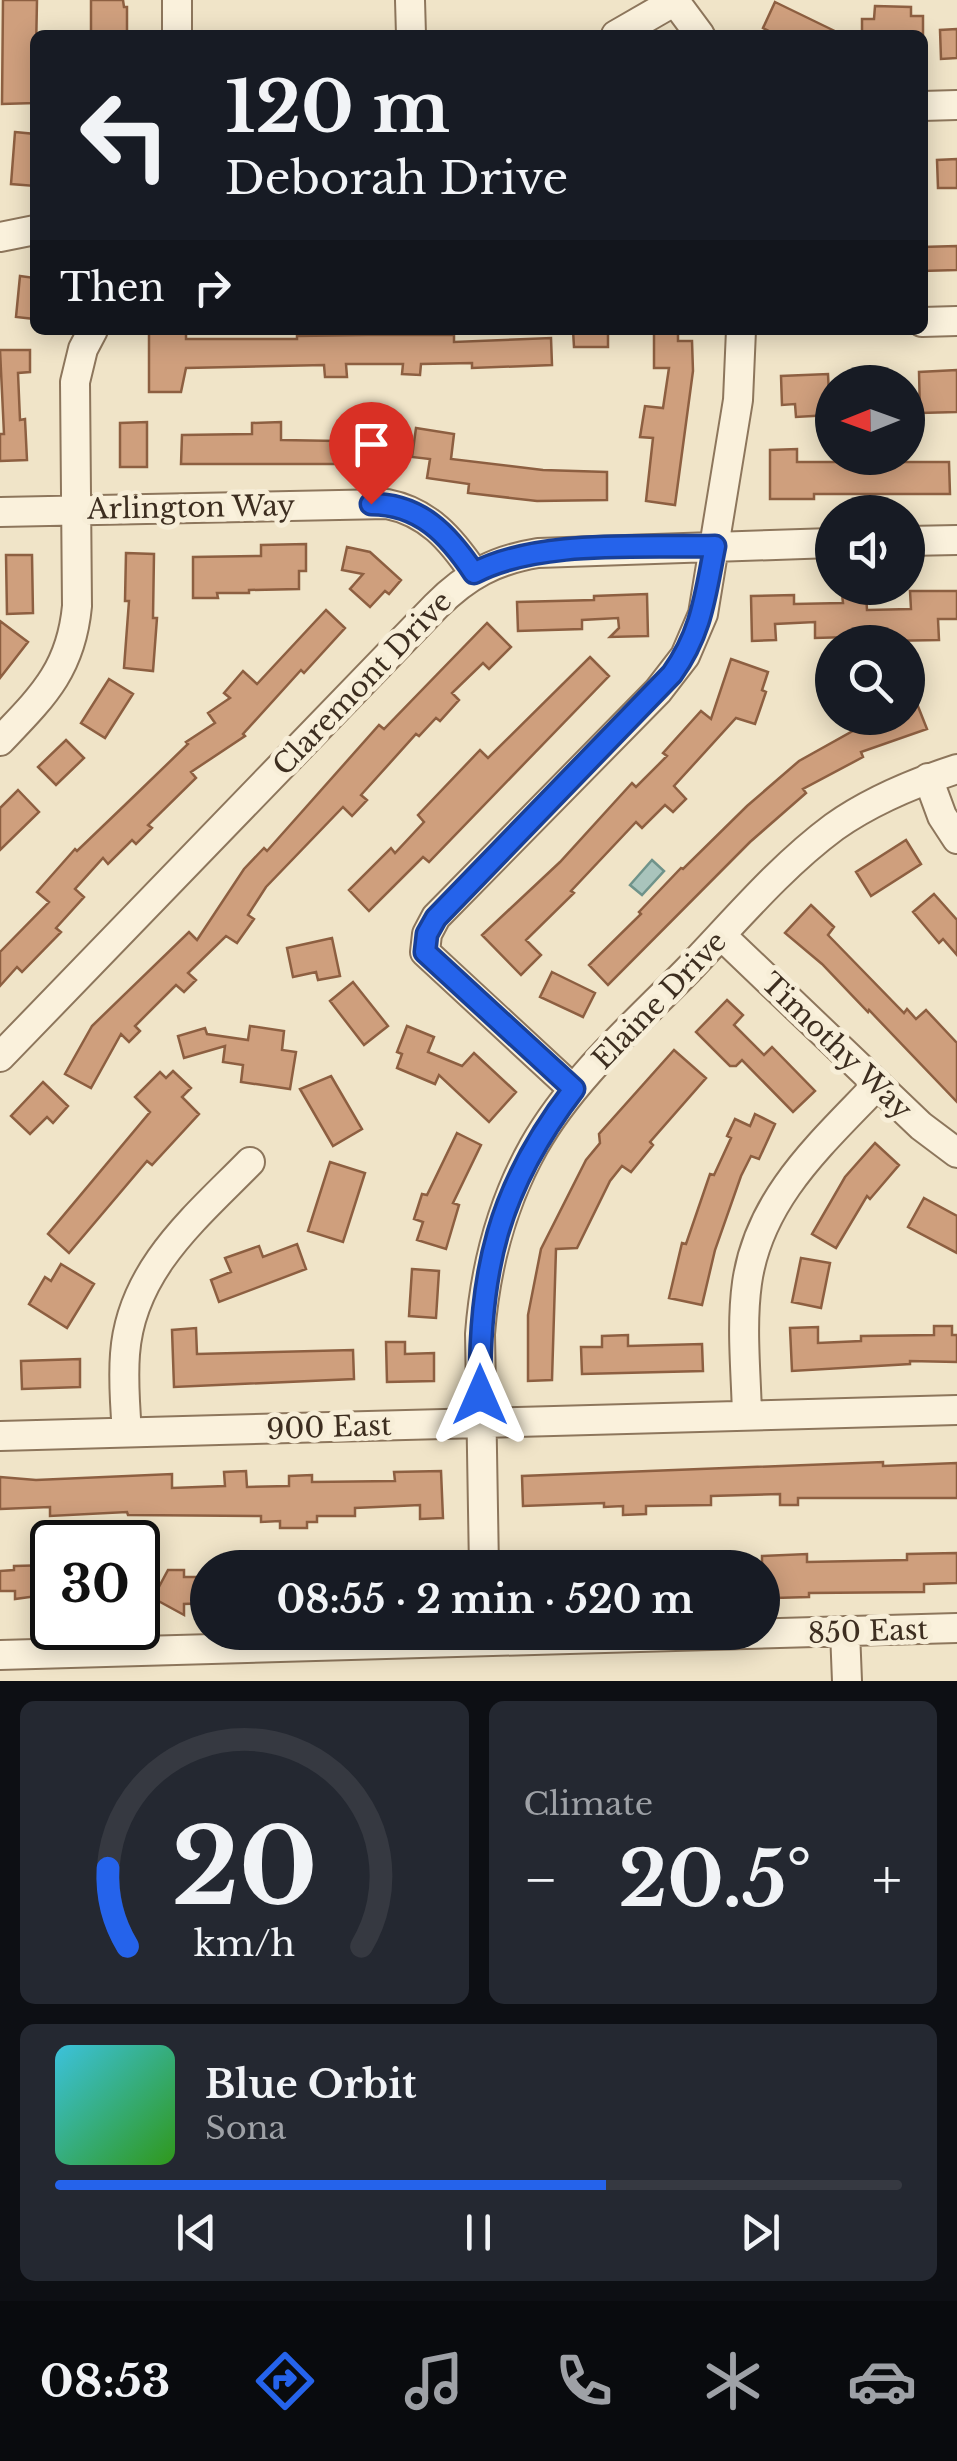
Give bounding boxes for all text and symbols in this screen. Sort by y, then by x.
text: 120 m [225,64,450,151]
icon: left [60,70,190,200]
text: Deborah Drive [225,150,568,206]
icon: right [185,260,240,315]
text: Then [60,264,165,311]
north arrow [815,365,925,475]
map controls [815,365,925,735]
pin [329,402,414,505]
icon: arrive [344,417,399,472]
street label: Arlington Way [86,488,295,527]
button: sound [815,495,925,605]
street label: Claremont Drive [266,584,459,783]
button: search [815,625,925,735]
street label: Elaine Drive [585,924,734,1076]
street label: Timothy Way [754,966,919,1127]
position arrow [428,1343,532,1447]
street label: 900 East [266,1408,393,1447]
speed limit sign: 30 [30,1520,160,1650]
text: 08:55 · 2 min · 520 m [276,1576,694,1623]
street label: 850 East [807,1612,929,1651]
text: Climate [524,1784,653,1824]
text: 20 [171,1803,317,1932]
text: 20.5° [618,1833,812,1926]
text: − [524,1846,558,1914]
text: + [872,1846,902,1914]
text: km/h [194,1921,295,1966]
text: Blue Orbit [205,2061,416,2108]
text: Sona [205,2108,286,2148]
icon: previous [169,2205,224,2260]
icon: pause [451,2205,506,2260]
icon: next [733,2205,788,2260]
icon: directions [250,2346,320,2416]
icon: music [399,2346,469,2416]
icon: phone [549,2346,619,2416]
icon: climate [698,2346,768,2416]
icon: car [847,2346,917,2416]
text: 08:53 [40,2353,170,2409]

